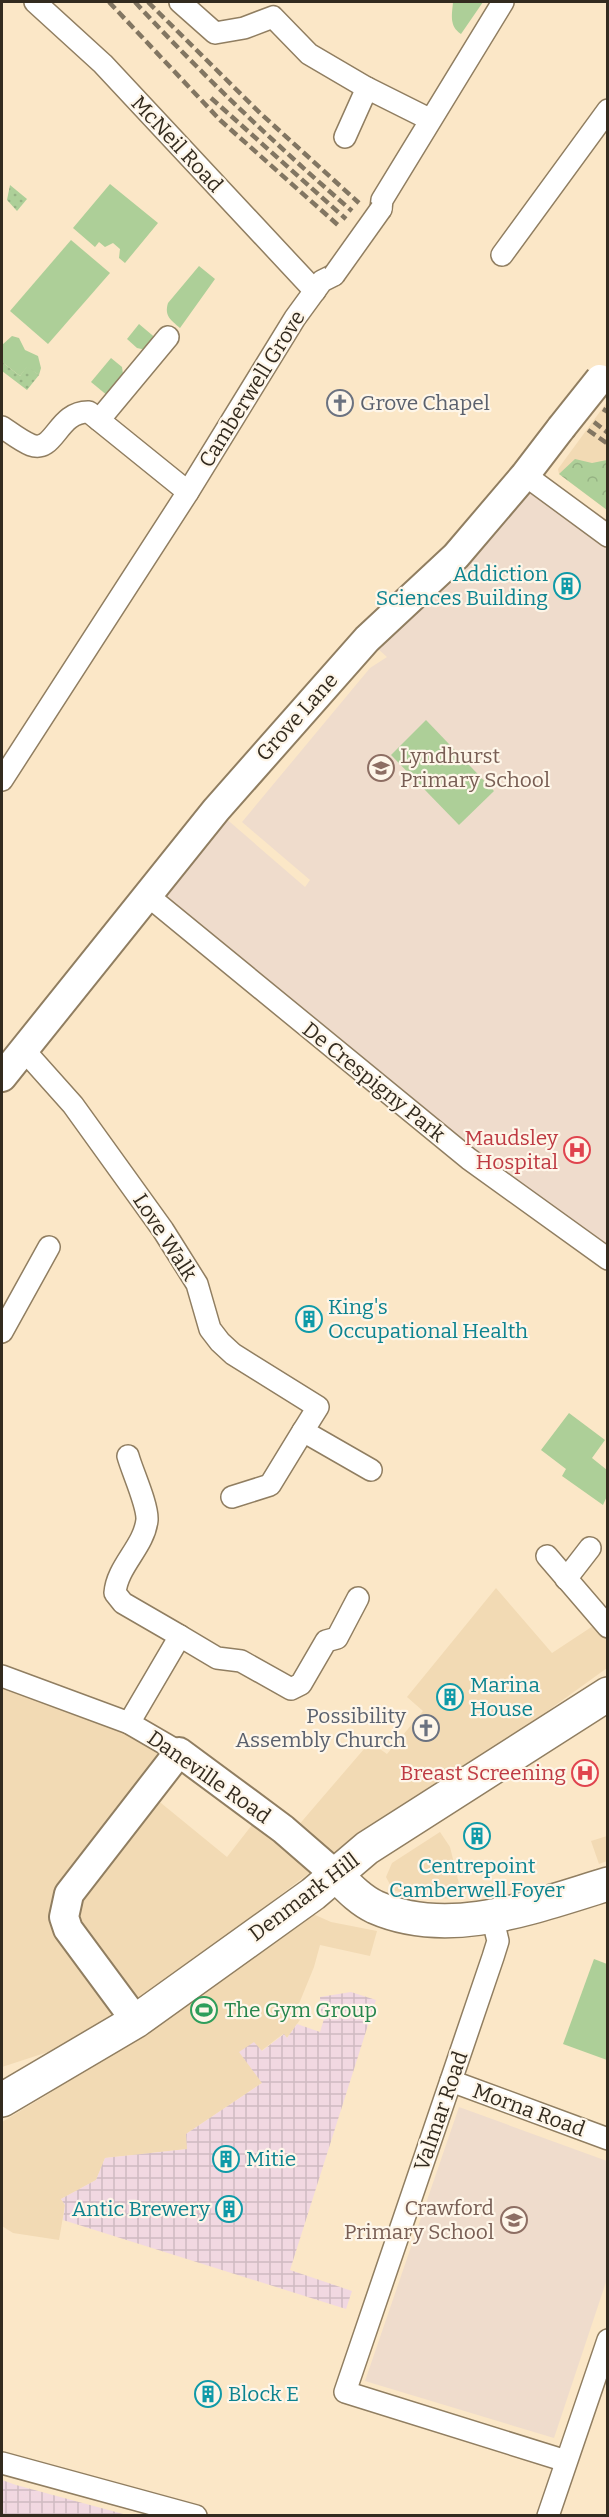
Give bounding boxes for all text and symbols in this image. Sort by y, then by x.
street label: McNeil Road [126,90,228,198]
street label: Camberwell Grove [193,306,311,472]
church icon: Grove Chapel [325,388,355,418]
place label: Grove Chapel [360,390,490,416]
place label: Addiction Sciences Building [376,561,548,611]
building icon: Addiction Sciences Building [552,571,582,601]
street label: Grove Lane [251,667,343,767]
place label: Lyndhurst Primary School [400,743,550,793]
school or university icon: Lyndhurst Primary School [366,753,396,783]
street label: De Crespigny Park [297,1016,451,1148]
place label: Maudsley Hospital [464,1125,559,1175]
hospital icon: Maudsley Hospital [562,1135,592,1165]
street label: Love Walk [127,1189,203,1285]
place label: King's Occupational Health [328,1294,528,1344]
building icon: King's Occupational Health [294,1304,324,1334]
place label: Marina House [470,1672,540,1722]
building icon: Marina House [435,1682,465,1712]
place label: Possibility Assembly Church [235,1703,407,1753]
church icon: Possibility Assembly Church [411,1713,441,1743]
street label: Daneville Road [142,1725,276,1829]
hospital icon: Breast Screening [570,1758,600,1788]
place label: Breast Screening [400,1760,566,1786]
building icon: Centrepoint Camberwell Foyer [462,1821,492,1851]
street label: Denmark Hill [244,1847,364,1947]
place label: Centrepoint Camberwell Foyer [389,1853,565,1903]
sports icon: The Gym Group [189,1995,219,2025]
place label: The Gym Group [224,1997,377,2023]
street label: Valmar Road [408,2048,474,2174]
street label: Morna Road [469,2078,589,2142]
building icon: Mitie [211,2144,241,2174]
place label: Mitie [246,2146,296,2172]
building icon: Antic Brewery [214,2194,244,2224]
place label: Crawford Primary School [344,2195,494,2245]
place label: Antic Brewery [72,2196,211,2222]
school or university icon: Crawford Primary School [499,2205,529,2235]
building icon: Block E [193,2379,223,2409]
place label: Block E [228,2381,299,2407]

